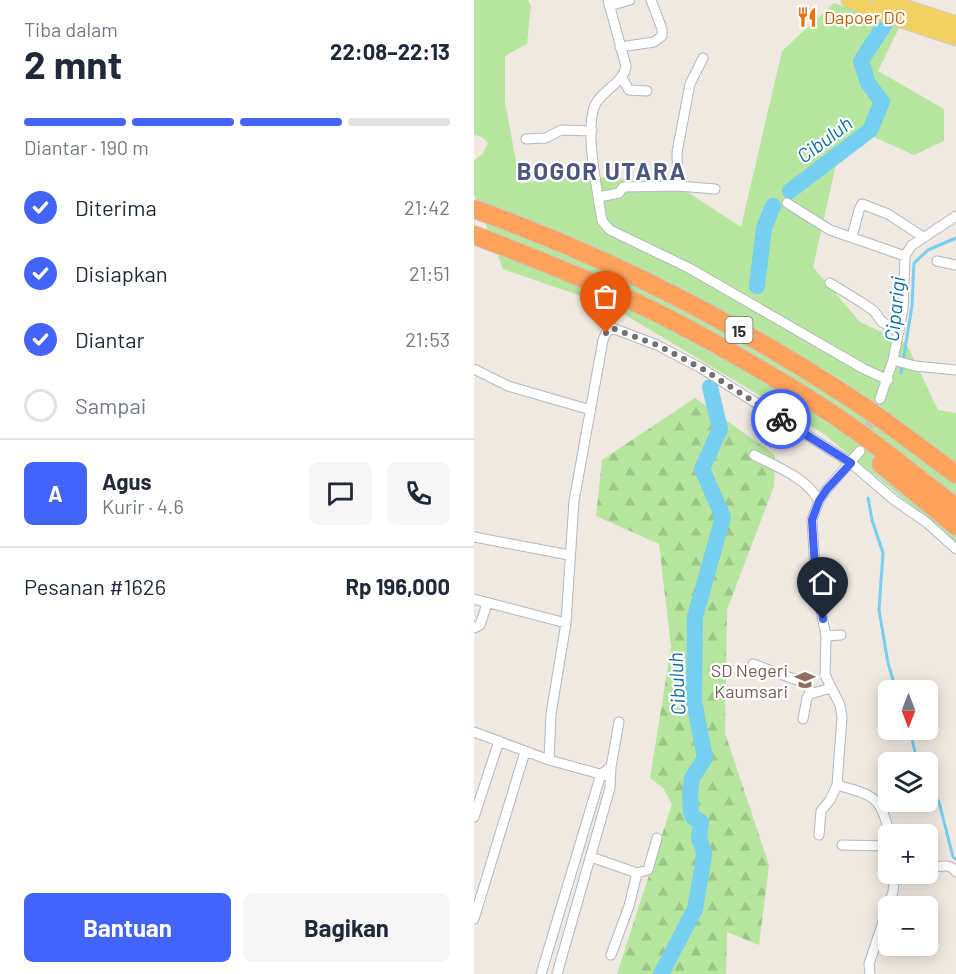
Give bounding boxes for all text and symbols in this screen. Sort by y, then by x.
restaurant icon: Dapoer DC [795,5,819,29]
place label: Dapoer DC [824,6,906,28]
text: Tiba dalam [24,17,118,41]
text: 22:08–22:13 [330,38,450,64]
text: 2 mnt [24,40,122,87]
water label: Cibuluh [792,110,856,168]
text: Diantar · 190 m [24,135,149,159]
district label: BOGOR UTARA [517,156,687,185]
icon: check [24,191,57,224]
text: Diterima [75,194,157,220]
text: 21:42 [404,195,450,219]
icon: check [24,257,57,290]
text: Disiapkan [75,260,168,286]
text: 21:51 [409,261,450,285]
pin [580,271,631,333]
water label: Ciparigi [879,275,909,343]
icon: bag [589,280,622,313]
road number: 15 [726,317,752,343]
icon: check [24,323,57,356]
text: Diantar [75,326,145,352]
text: 21:53 [405,327,450,351]
courier [751,389,811,449]
text: Sampai [75,392,146,418]
icon: bike [765,403,798,436]
button: chat [309,462,372,525]
button: phone [387,462,450,525]
text: Agus [102,468,152,494]
text: A [48,480,63,506]
text: Kurir · 4.6 [102,494,184,518]
pin [797,557,848,619]
icon: home [806,566,839,599]
text: Pesanan #1626 [24,573,166,599]
text: Rp 196,000 [345,573,450,599]
water label: Cibuluh [662,652,690,716]
place label: SD Negeri Kaumsari [711,659,788,702]
school or university icon: SD Negeri Kaumsari [793,668,817,692]
north arrow [878,680,938,740]
map controls [878,680,938,956]
button: layers [878,752,938,812]
button: + [878,824,938,884]
button: Bantuan [24,893,231,962]
button: Bagikan [243,893,450,962]
button: − [878,896,938,956]

